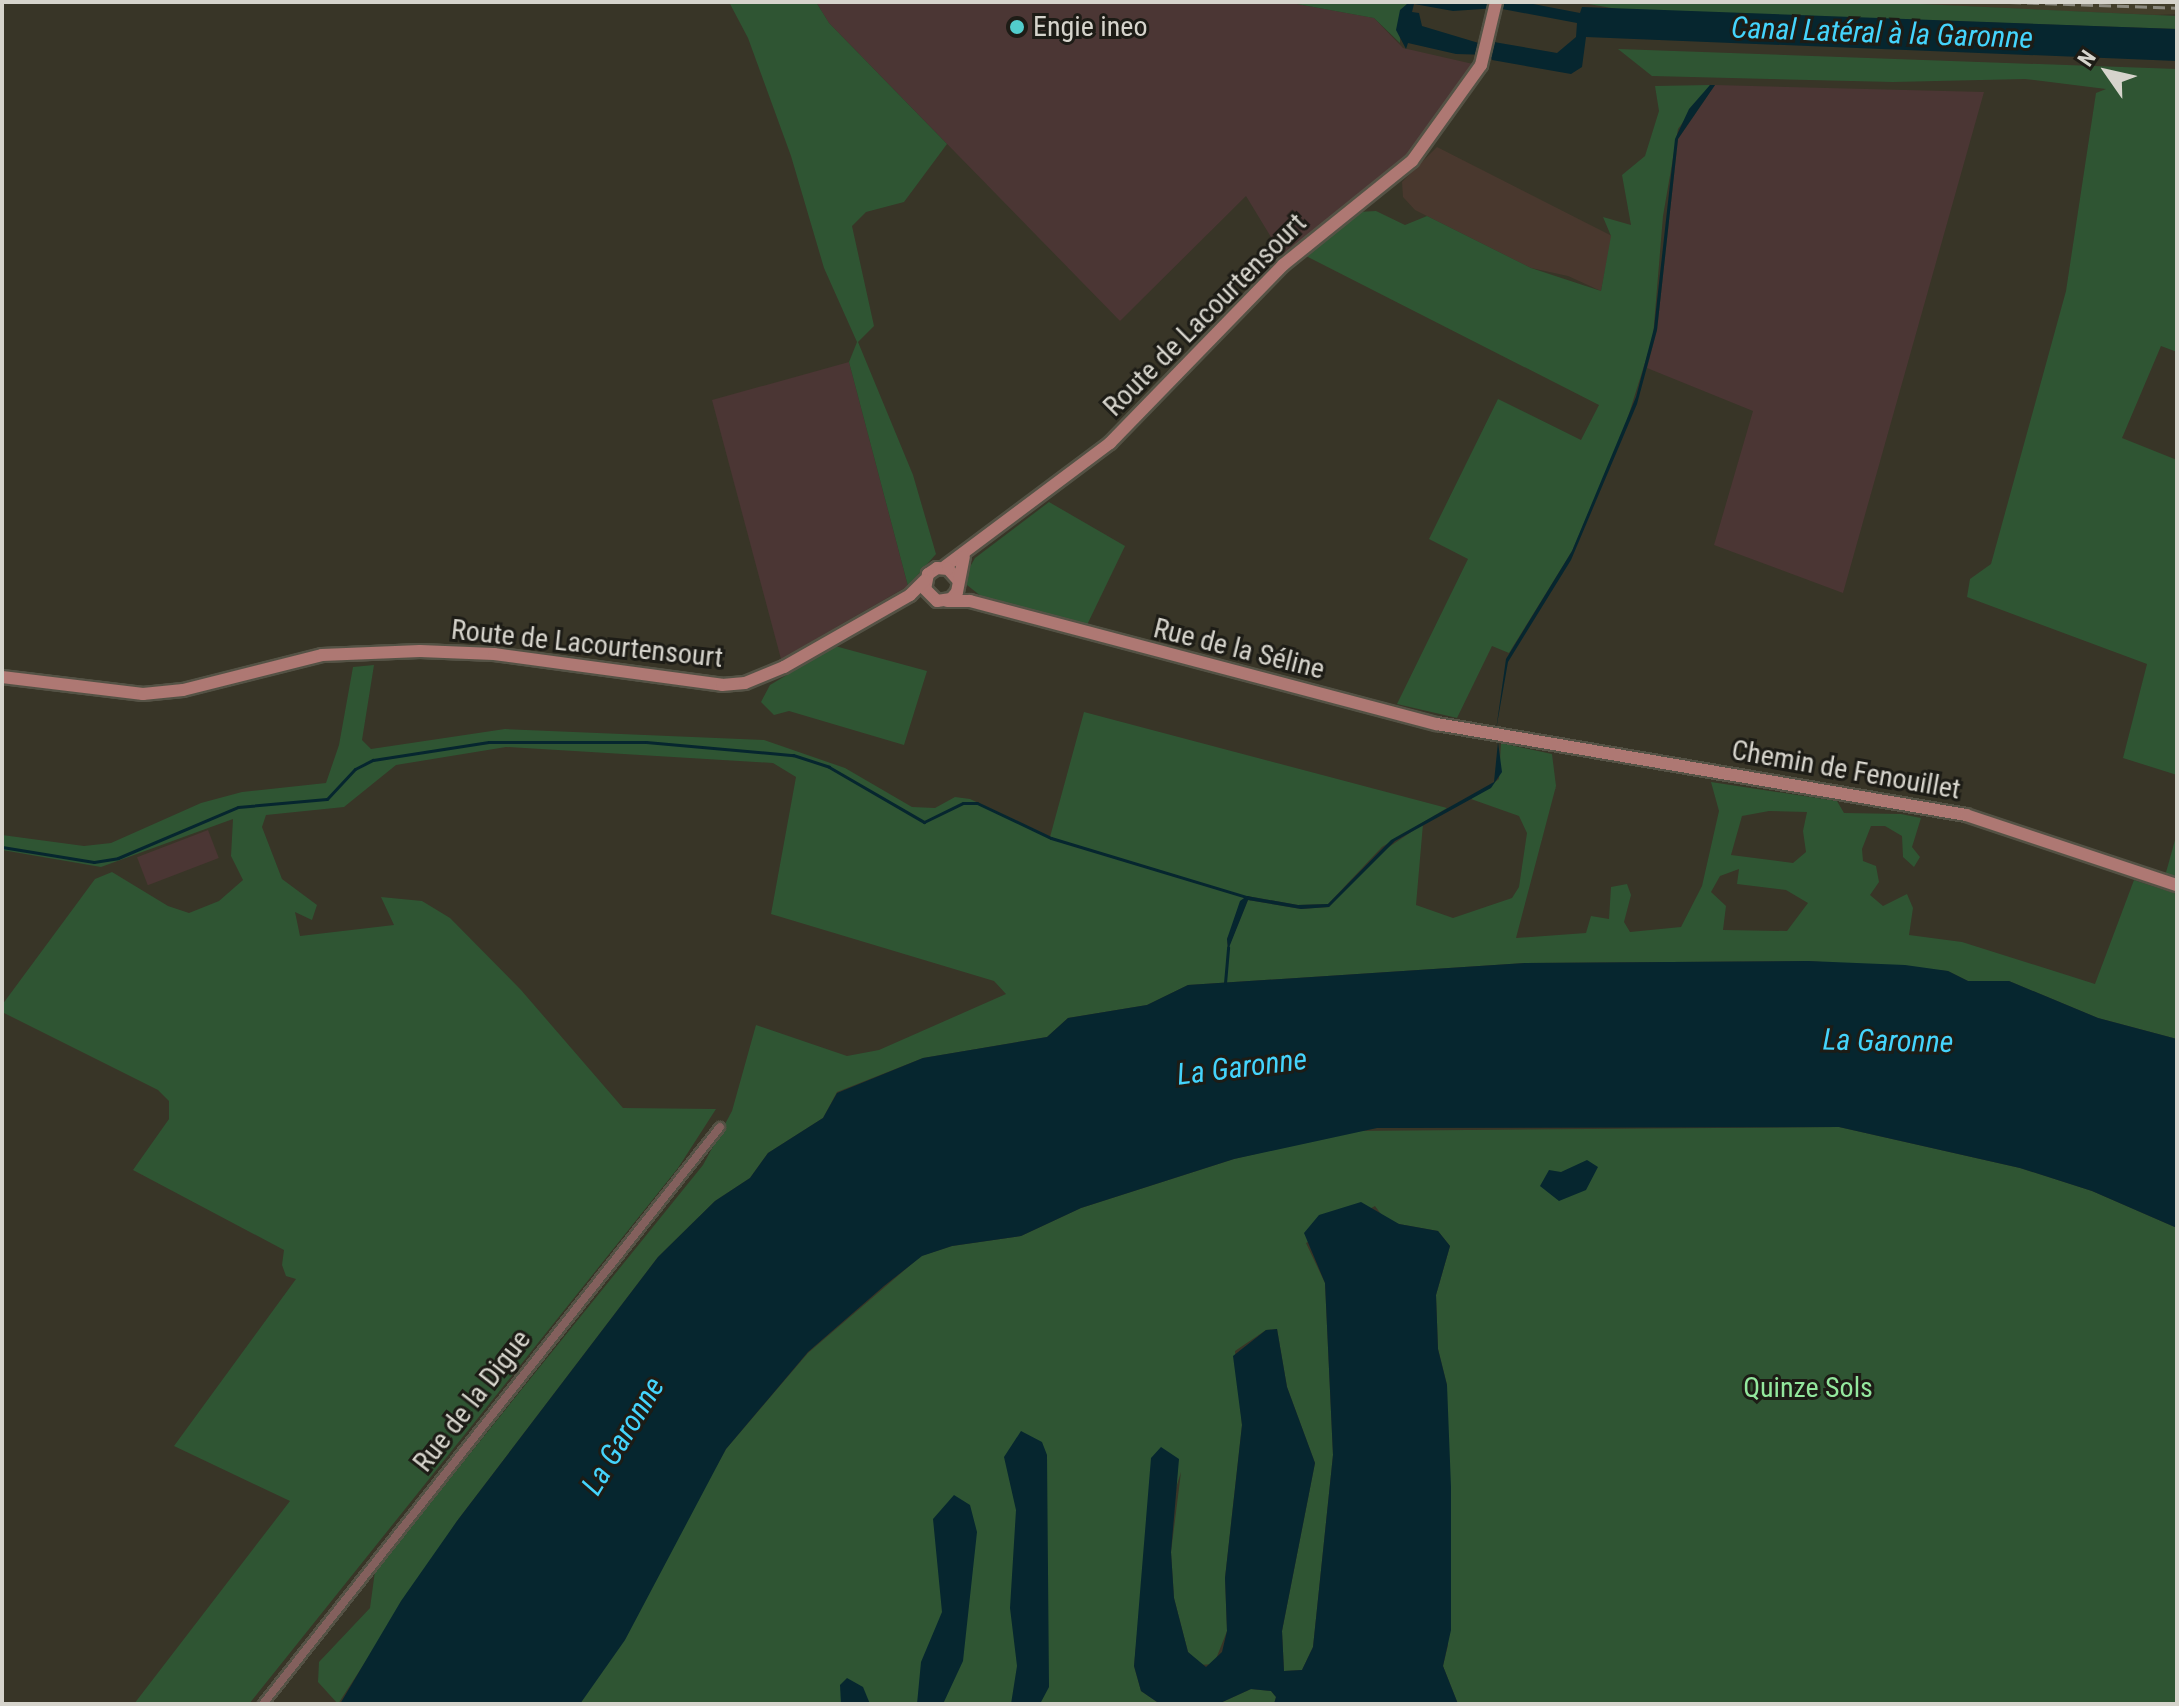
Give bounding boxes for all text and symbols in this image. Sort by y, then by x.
place label: Engie ineo [1033,10,1147,44]
water label: Canal Latéral à la Garonne [1730,10,2034,56]
marker: Engie ineo [1008,18,1026,36]
north arrow [2067,32,2147,112]
text: N [2073,46,2101,71]
street label: Route de Lacourtensourt [1097,207,1313,423]
street label: Rue de la Séline [1150,612,1328,686]
street label: Route de Lacourtensourt [449,613,725,675]
street label: Chemin de Fenouillet [1729,733,1963,807]
water label: La Garonne [1822,1022,1954,1060]
water label: La Garonne [1175,1041,1309,1093]
street label: Rue de la Digue [406,1323,538,1479]
water label: La Garonne [574,1371,672,1501]
park label: Quinze Sols [1743,1371,1873,1405]

